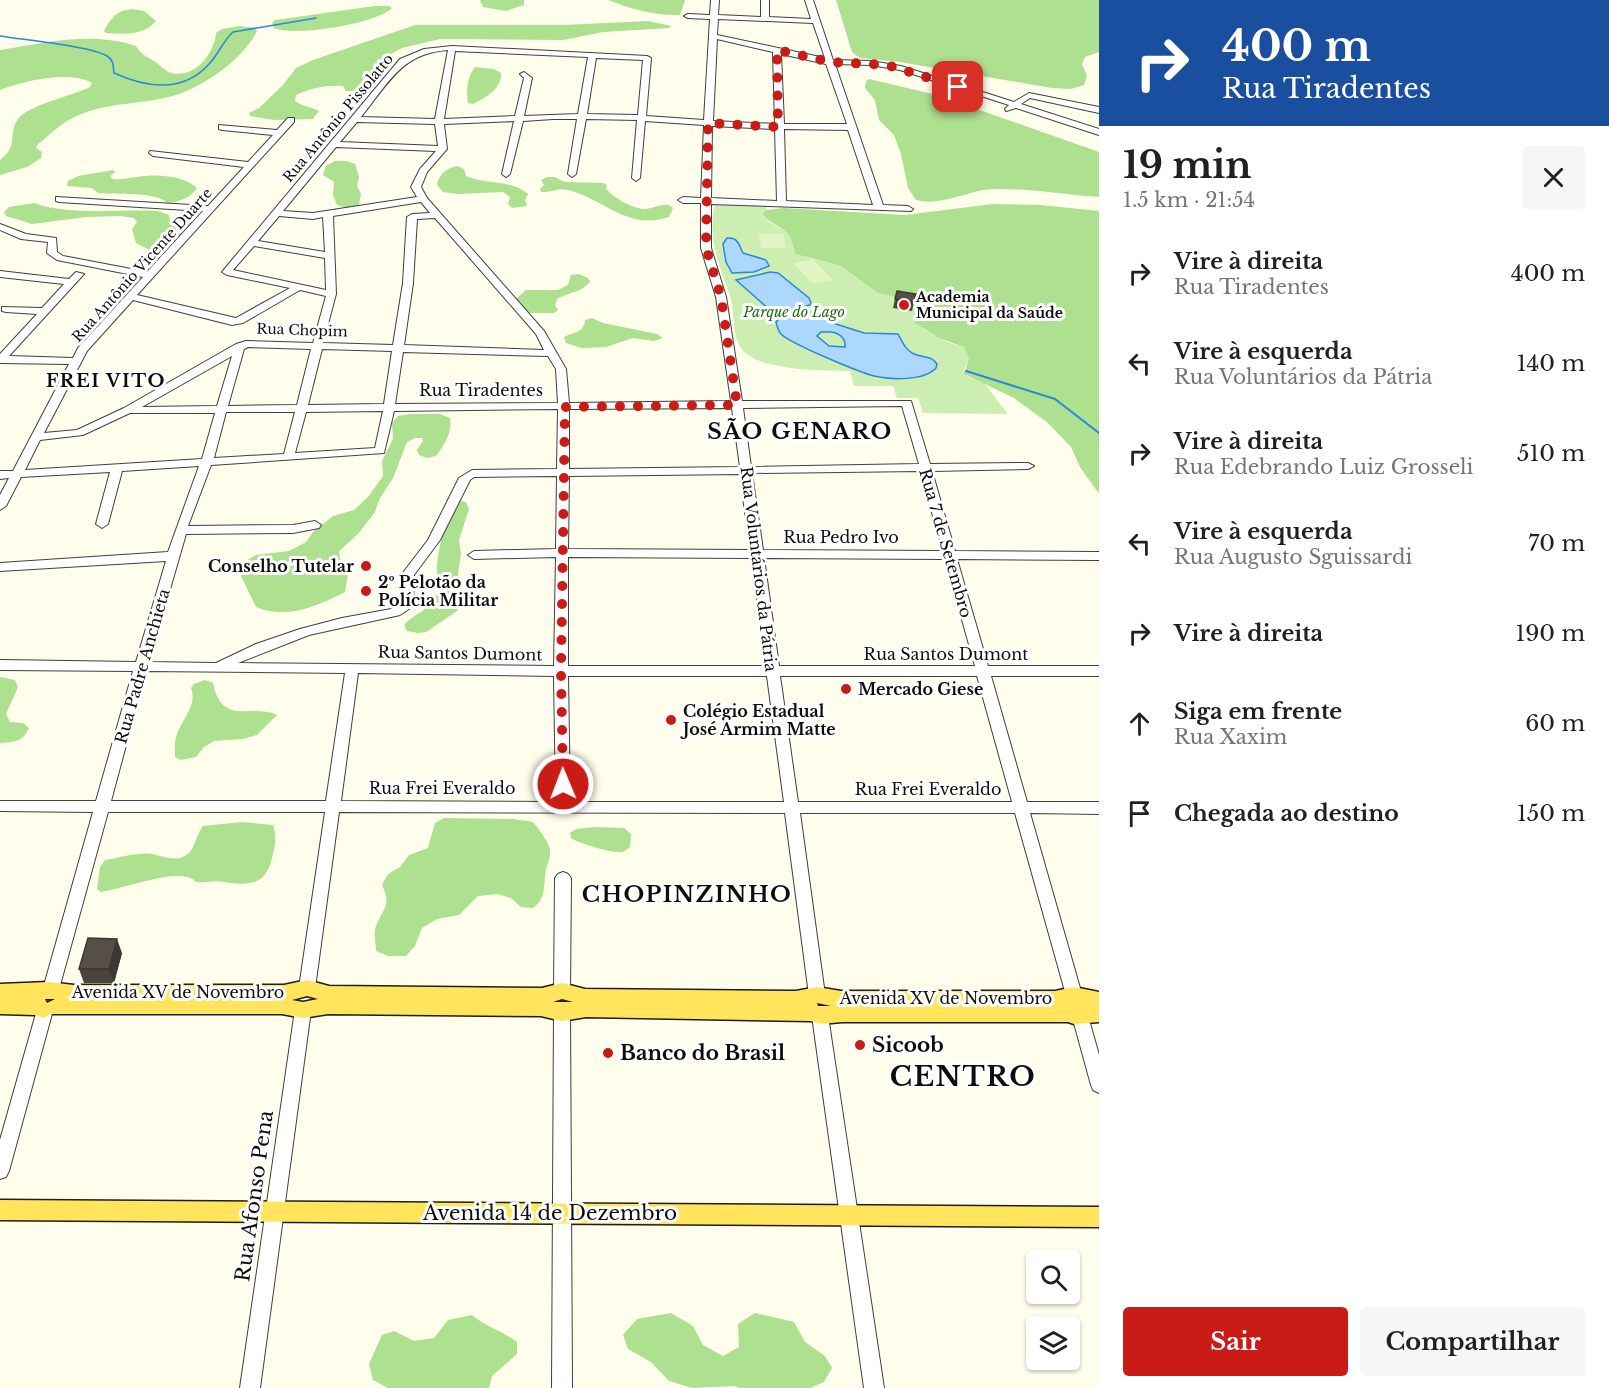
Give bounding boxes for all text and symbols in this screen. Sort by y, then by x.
text: 400 m [1222,20,1371,72]
icon: right [1123,24,1201,102]
street label: Rua Antônio Pissolatto [279,50,397,186]
pin [932,61,983,112]
icon: arrive [941,70,974,103]
text: Rua Tiradentes [1222,72,1431,105]
text: 19 min [1123,143,1252,188]
button: close [1522,146,1585,209]
street label: Rua Antônio Vicente Duarte [68,184,216,346]
text: 1.5 km · 21:54 [1123,188,1255,212]
text: Vire à direita [1174,248,1323,275]
icon: right [1123,257,1156,290]
text: 400 m [1511,260,1585,287]
text: Rua Tiradentes [1174,275,1329,299]
place label: Academia Municipal da Saúde [915,288,1063,322]
marker: Academia Municipal da Saúde [897,298,911,312]
park label: Parque do Lago [742,303,845,321]
street label: Rua Chopim [256,319,348,341]
text: Vire à esquerda [1174,338,1353,365]
icon: left [1123,347,1156,380]
text: 140 m [1517,350,1585,377]
text: Rua Voluntários da Pátria [1174,365,1432,389]
district label: FREI VITO [46,370,166,392]
street label: Rua Tiradentes [419,380,543,400]
district label: SÃO GENARO [707,417,893,445]
text: Vire à direita [1174,428,1323,455]
icon: right [1123,437,1156,470]
text: 510 m [1517,440,1585,467]
text: Rua Edebrando Luiz Grosseli [1174,455,1473,479]
street label: Rua Voluntários da Pátria [736,465,782,673]
street label: Rua 7 de Setembro [915,466,977,620]
text: Vire à esquerda [1174,518,1353,545]
street label: Rua Pedro Ivo [783,527,899,547]
icon: left [1123,527,1156,560]
text: 70 m [1528,530,1585,557]
text: Rua Augusto Sguissardi [1174,545,1412,569]
place label: Conselho Tutelar [208,556,354,576]
marker: Conselho Tutelar [359,559,373,573]
place label: 2º Pelotão da Polícia Militar [378,572,498,610]
marker: 2º Pelotão da Polícia Militar [359,584,373,598]
street label: Rua Padre Anchieta [110,586,174,746]
icon: right [1123,617,1156,650]
text: Vire à direita [1174,620,1323,647]
text: 190 m [1515,620,1585,647]
street label: Rua Santos Dumont [377,642,543,664]
street label: Rua Santos Dumont [864,644,1028,664]
place label: Mercado Giese [858,679,983,699]
marker: Mercado Giese [839,682,853,696]
text: Siga em frente [1174,698,1342,725]
place label: Colégio Estadual José Armim Matte [680,701,836,739]
icon: ahead [1123,707,1156,740]
text: 60 m [1525,710,1585,737]
marker: Colégio Estadual José Armim Matte [664,713,678,727]
text: Rua Xaxim [1174,725,1287,749]
position arrow [531,752,595,816]
street label: Rua Frei Everaldo [369,778,515,798]
street label: Rua Frei Everaldo [855,779,1001,799]
icon: arrive [1123,797,1156,830]
text: Chegada ao destino [1174,800,1399,827]
text: 150 m [1517,800,1585,827]
district label: CHOPINZINHO [582,881,792,908]
street label: Avenida XV de Novembro [71,982,284,1002]
street label: Avenida XV de Novembro [839,988,1052,1008]
place label: Sicoob [872,1033,944,1057]
marker: Sicoob [853,1038,867,1052]
place label: Banco do Brasil [620,1041,785,1065]
marker: Banco do Brasil [601,1046,615,1060]
district label: CENTRO [890,1060,1036,1093]
street label: Rua Afonso Pena [230,1108,278,1283]
street label: Avenida 14 de Dezembro [422,1201,677,1225]
map controls [1026,1250,1080,1370]
button: search [1026,1250,1080,1304]
button: Sair [1123,1307,1348,1376]
button: Compartilhar [1360,1307,1585,1376]
button: layers [1026,1316,1080,1370]

